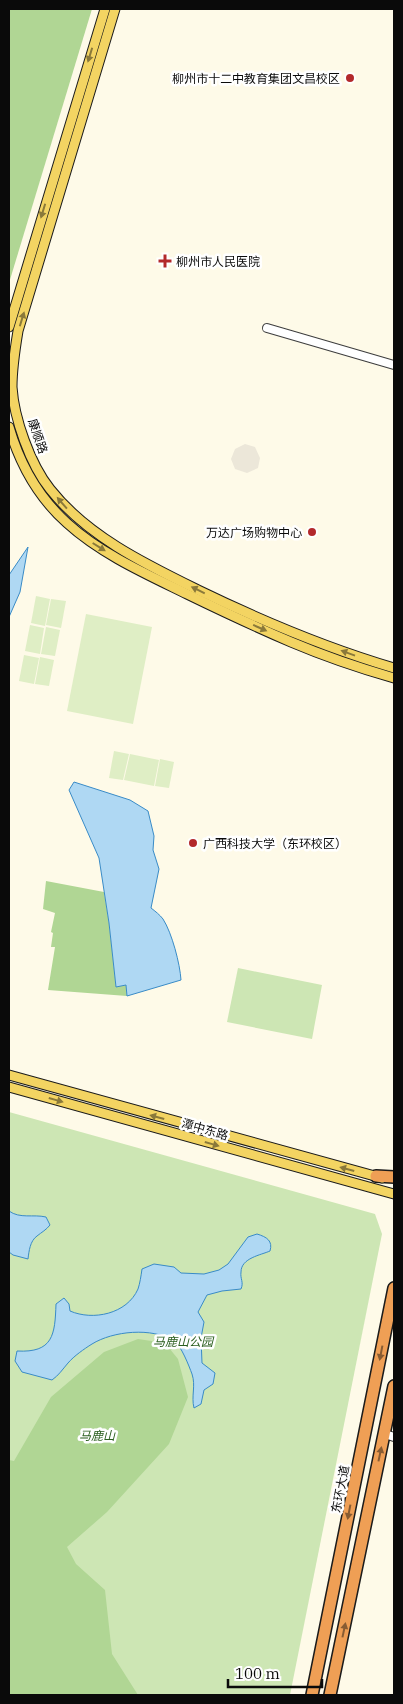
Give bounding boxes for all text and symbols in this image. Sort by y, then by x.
one-way arrow [86,48,94,63]
place label: 柳州市十二中教育集团文昌校区 [172,71,340,86]
marker: 柳州市十二中教育集团文昌校区 [344,72,356,84]
one-way arrow [39,204,47,219]
marker: 柳州市人民医院 [158,254,172,268]
place label: 柳州市人民医院 [176,254,260,269]
one-way arrow [18,311,26,326]
street label: 康顺路 [25,417,51,455]
one-way arrow [56,498,68,510]
place label: 万达广场购物中心 [206,525,302,540]
marker: 万达广场购物中心 [306,526,318,538]
one-way arrow [93,542,106,551]
one-way arrow [191,586,206,594]
one-way arrow [253,625,267,633]
one-way arrow [340,649,355,657]
place label: 广西科技大学（东环校区） [203,836,347,851]
marker: 广西科技大学（东环校区） [187,837,199,849]
one-way arrow [48,1096,63,1104]
one-way arrow [149,1113,164,1121]
street label: 潭中东路 [180,1115,230,1143]
one-way arrow [205,1140,220,1148]
one-way arrow [340,1164,355,1172]
park label: 马鹿山公园 [153,1334,215,1349]
one-way arrow [377,1345,385,1360]
park label: 马鹿山 [79,1428,116,1443]
one-way arrow [376,1447,384,1462]
street label: 东环大道 [328,1464,352,1514]
one-way arrow [345,1504,353,1519]
one-way arrow [340,1623,348,1638]
scale bar [228,1656,322,1688]
text: 100 m [235,1664,280,1683]

